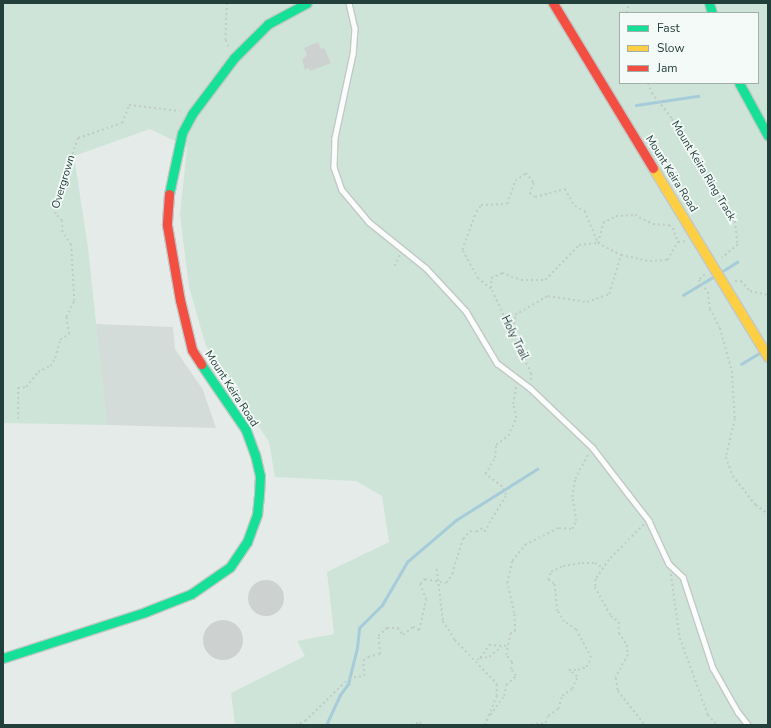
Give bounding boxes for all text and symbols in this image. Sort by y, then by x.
legend [619,12,759,84]
text: Fast [657,20,680,36]
text: Slow [657,40,685,56]
text: Jam [657,60,678,76]
street label: Mount Keira Ring Track [668,119,738,223]
street label: Mount Keira Road [642,133,700,215]
street label: Overgrown [50,153,78,211]
street label: Holy Trail [498,314,530,362]
street label: Mount Keira Road [202,349,260,429]

